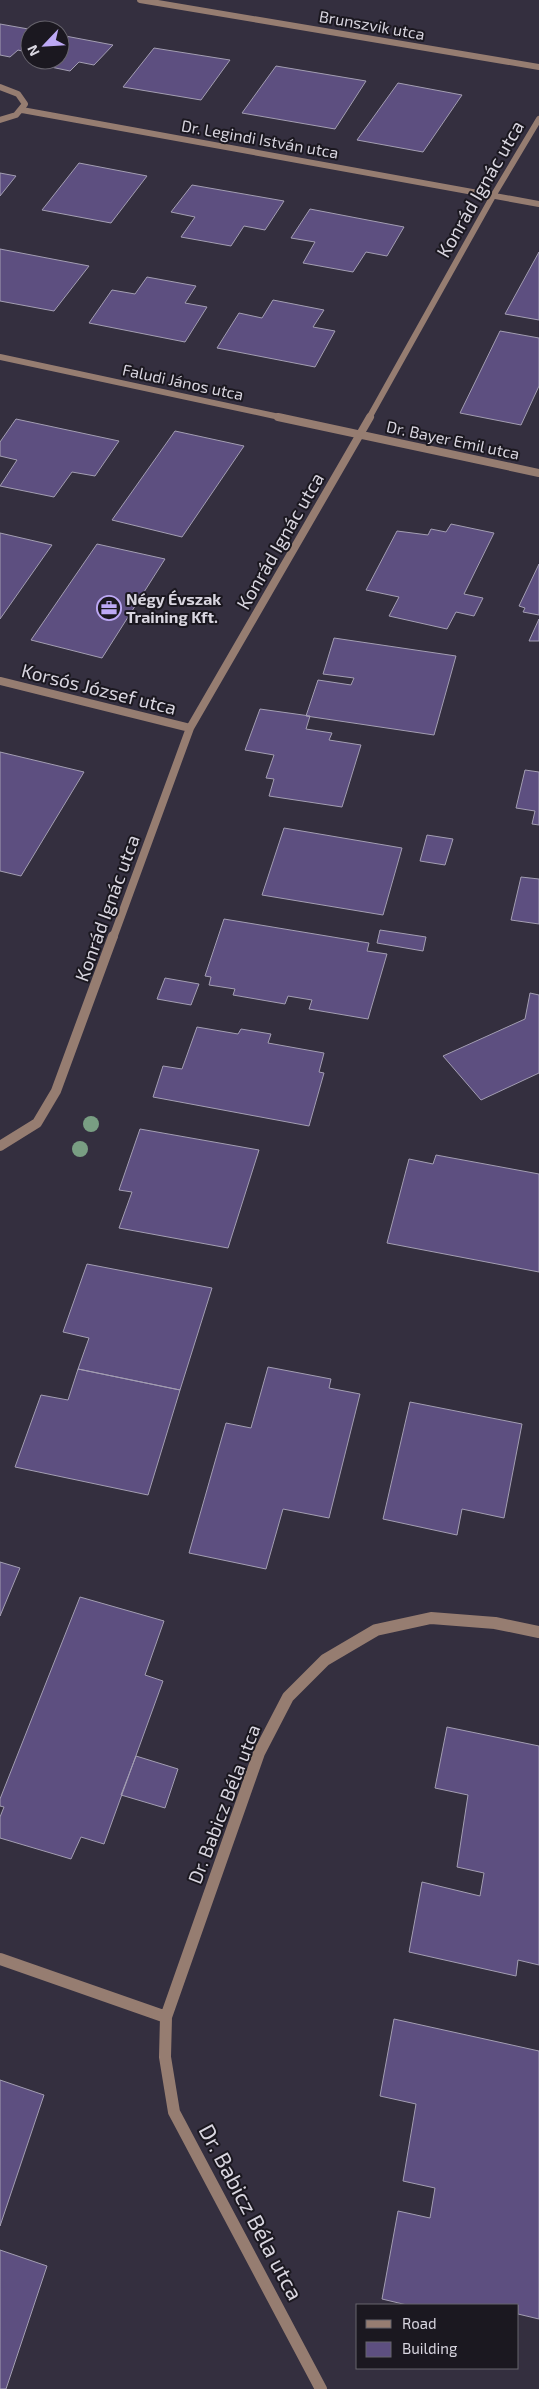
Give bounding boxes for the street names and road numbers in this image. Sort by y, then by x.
street label: Brunszvik utca [318,6,426,43]
street label: Dr. Legindi István utca [180,115,340,162]
street label: Konrád Ignác utca [431,116,528,261]
street label: Faludi János utca [121,359,245,404]
street label: Dr. Bayer Emil utca [385,416,521,463]
street label: Konrád Ignác utca [231,468,328,613]
street label: Korsós József utca [19,658,179,719]
street label: Konrád Ignác utca [69,831,144,984]
street label: Dr. Babicz Béla utca [183,1721,265,1887]
street label: Dr. Babicz Béla utca [195,2119,309,2304]

